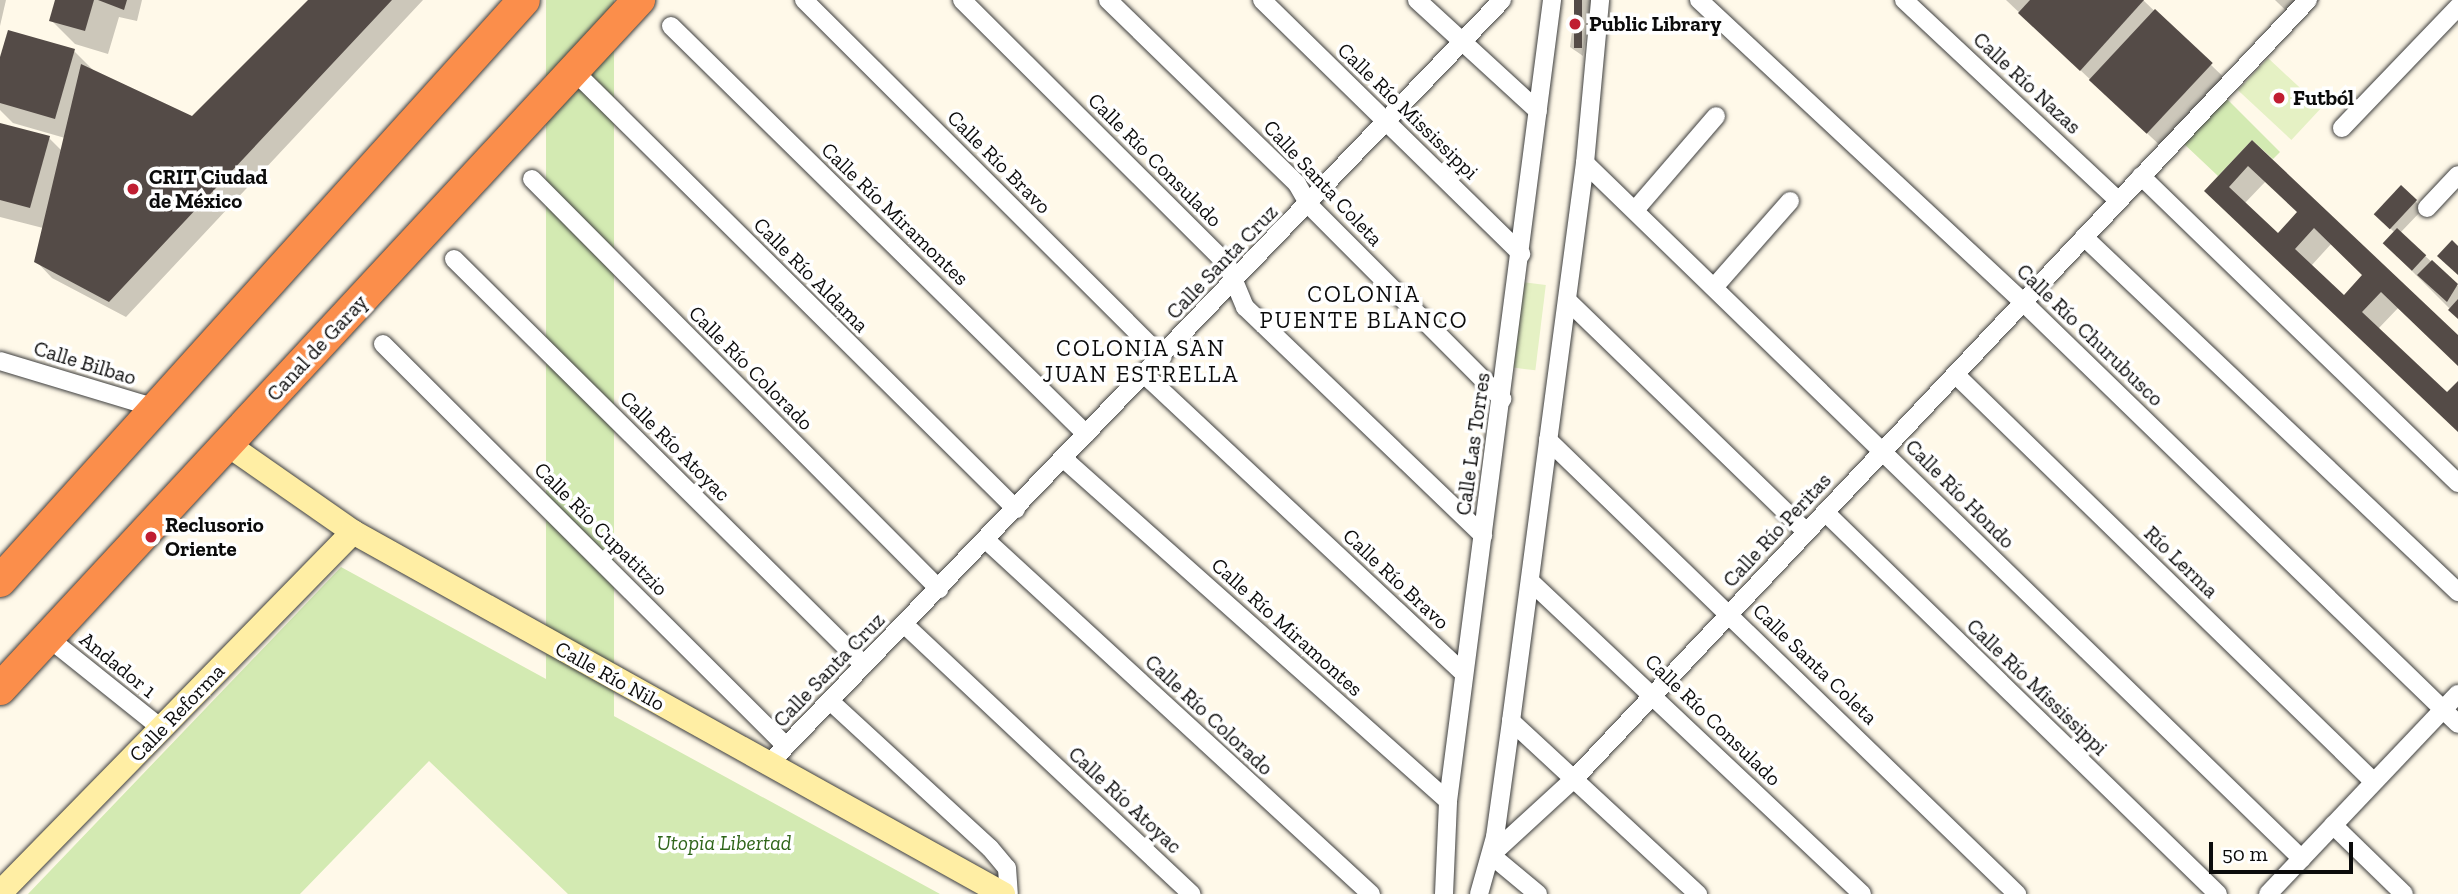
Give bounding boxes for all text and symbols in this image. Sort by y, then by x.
place label: Public Library [1589,11,1721,37]
marker: Public Library [1567,16,1583,32]
street label: Calle Río Nazas [1968,27,2086,139]
street label: Calle Río Mississippi [1332,37,1484,185]
place label: Futból [2293,85,2354,111]
street label: Calle Río Consulado [1083,88,1227,232]
marker: Futból [2271,90,2287,106]
street label: Calle Río Bravo [942,105,1056,219]
street label: Calle Santa Coleta [1258,115,1388,251]
street label: Calle Río Miramontes [816,137,974,291]
place label: CRIT Ciudad de México [149,164,268,214]
marker: CRIT Ciudad de México [123,179,143,199]
street label: Calle Santa Cruz [1161,199,1283,325]
street label: Calle Río Aldama [748,212,874,338]
street label: Calle Río Churubusco [2011,258,2169,412]
district label: COLONIA PUENTE BLANCO [1261,280,1467,334]
street label: Canal de Garay [261,290,373,406]
street label: Calle Río Colorado [683,300,819,436]
district label: COLONIA SAN JUAN ESTRELLA [1044,334,1238,388]
street label: Calle Bilbao [31,335,139,391]
street label: Calle Las Torres [1450,371,1496,517]
street label: Calle Río Atoyac [614,385,736,507]
street label: Calle Río Hondo [1900,434,2020,554]
street label: Calle Río Cupatitzio [529,457,673,601]
street label: Calle Río Peritas [1718,468,1836,592]
place label: Reclusorio Oriente [165,512,264,562]
street label: Río Lerma [2139,521,2223,603]
street label: Calle Río Bravo [1338,523,1454,635]
marker: Reclusorio Oriente [143,529,159,545]
street label: Calle Río Miramontes [1206,552,1368,702]
street label: Calle Santa Coleta [1748,598,1882,730]
street label: Calle Santa Cruz [768,607,890,733]
street label: Calle Río Mississippi [1961,613,2113,761]
street label: Andador 1 [75,626,161,704]
street label: Calle Río Nilo [551,636,669,716]
street label: Calle Río Colorado [1140,649,1278,781]
street label: Calle Río Consulado [1640,649,1786,791]
street label: Calle Reforma [124,659,230,767]
street label: Calle Río Atoyac [1063,741,1187,859]
scale bar [2213,828,2356,872]
park label: Utopia Libertad [657,830,791,856]
text: 50 m [2222,841,2268,866]

